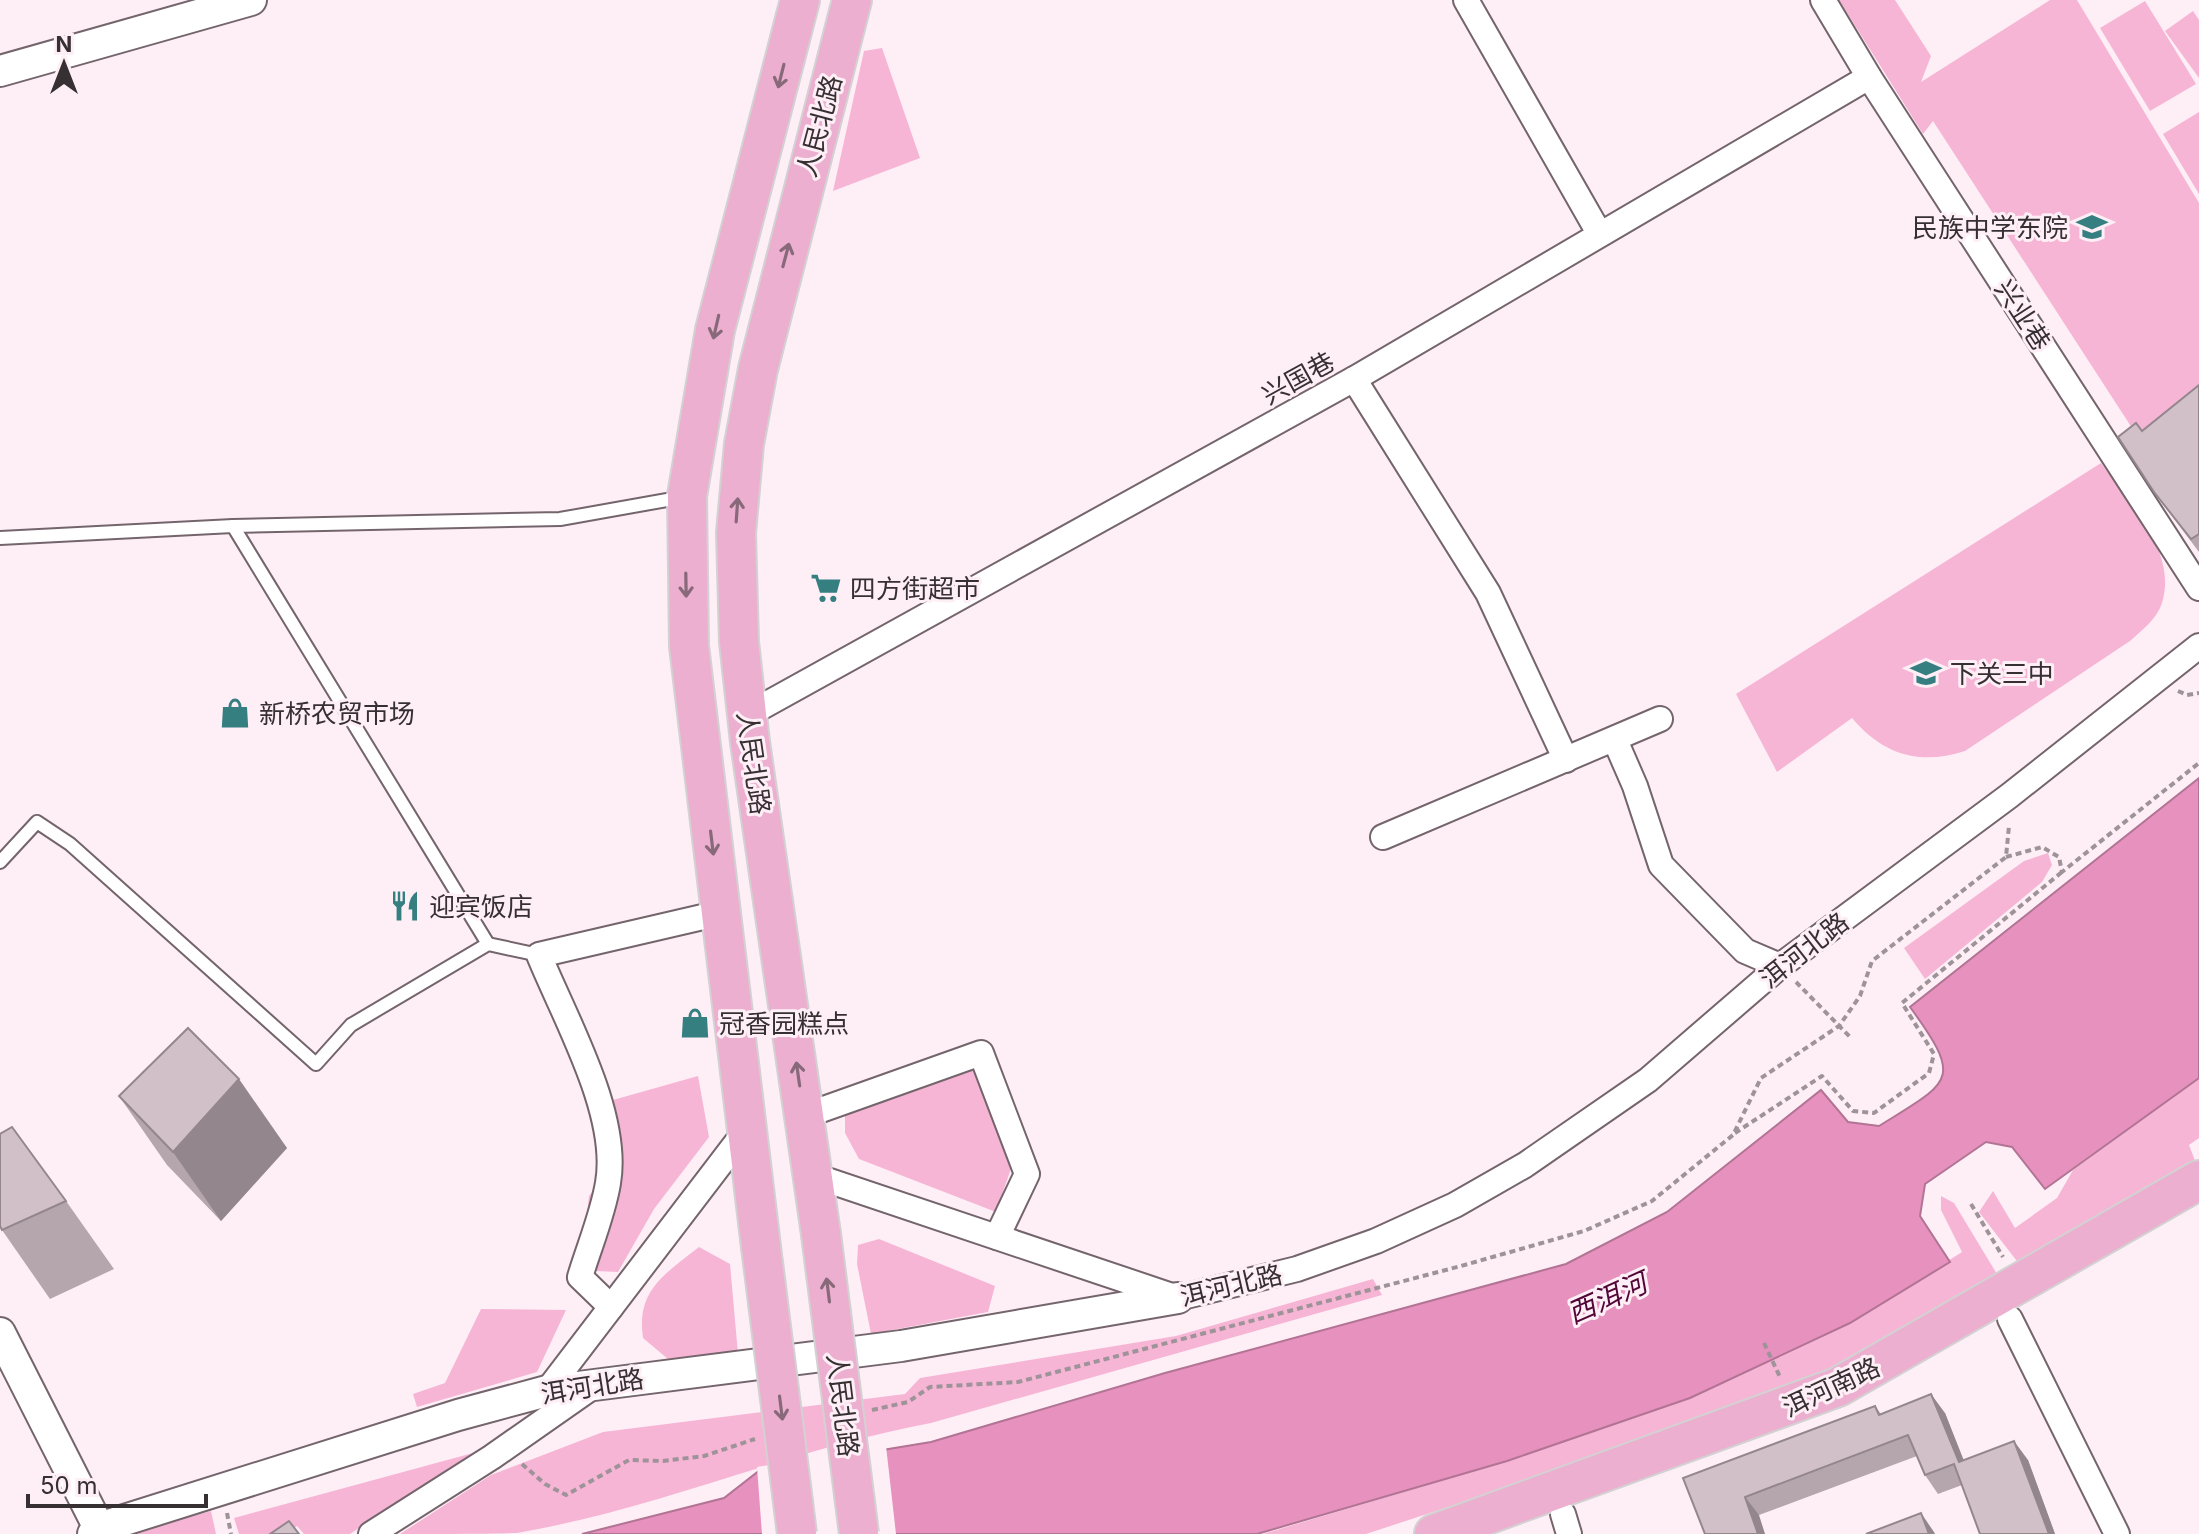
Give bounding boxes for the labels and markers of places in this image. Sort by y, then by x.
school or university icon: 民族中学东院 [2075,210,2109,244]
place label: 民族中学东院 [1912,212,2068,243]
supermarket icon: 四方街超市 [809,571,843,605]
place label: 四方街超市 [850,573,980,604]
school or university icon: 下关三中 [1909,656,1943,690]
place label: 下关三中 [1950,658,2054,689]
shop icon: 新桥农贸市场 [218,696,252,730]
place label: 新桥农贸市场 [259,698,415,729]
restaurant icon: 迎宾饭店 [388,889,422,923]
place label: 迎宾饭店 [429,891,533,922]
shop icon: 冠香园糕点 [678,1006,712,1040]
place label: 冠香园糕点 [719,1008,849,1039]

